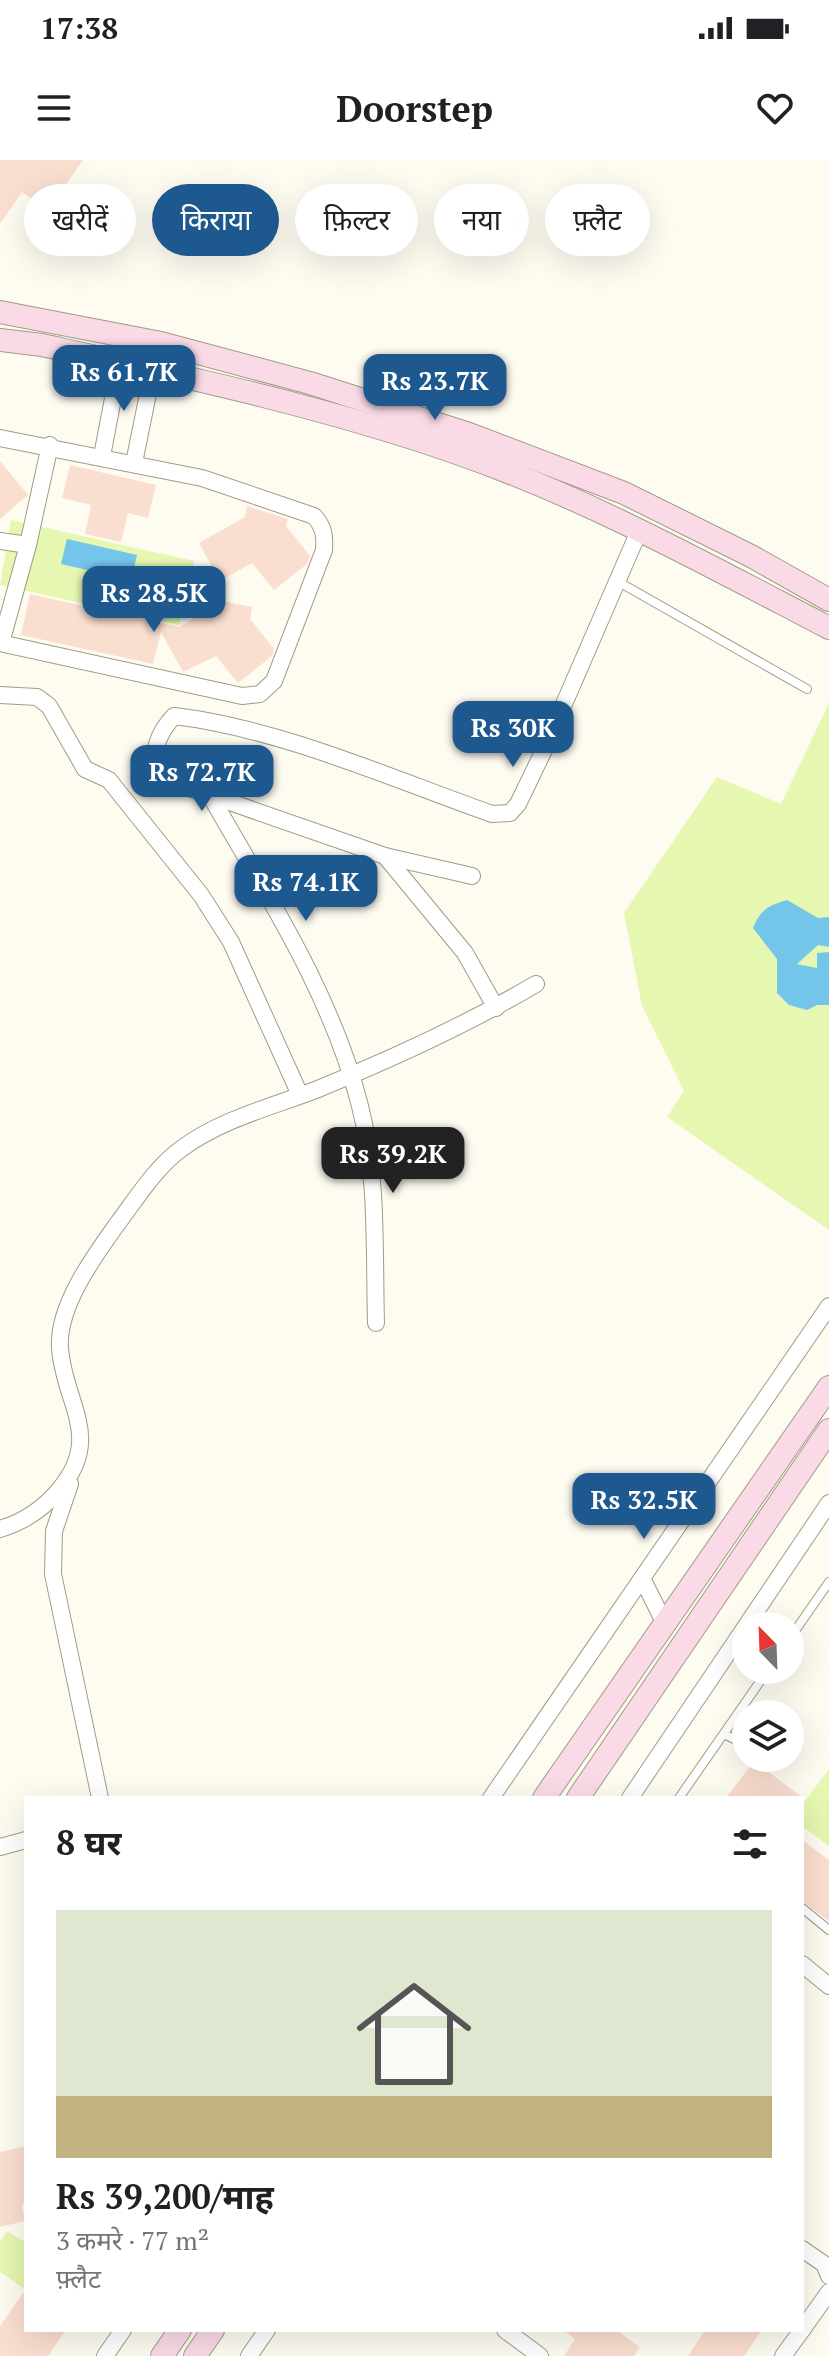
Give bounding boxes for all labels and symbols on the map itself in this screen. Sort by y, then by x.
pin: Rs 61.7K [41,345,207,413]
pin: Rs 23.7K [352,354,518,422]
pin: Rs 28.5K [71,566,237,634]
pin: Rs 30K [448,701,578,769]
pin: Rs 72.7K [119,745,285,813]
pin: Rs 74.1K [223,855,389,923]
pin: Rs 39.2K [310,1127,476,1195]
pin: Rs 32.5K [561,1473,727,1541]
north arrow [732,1612,804,1684]

